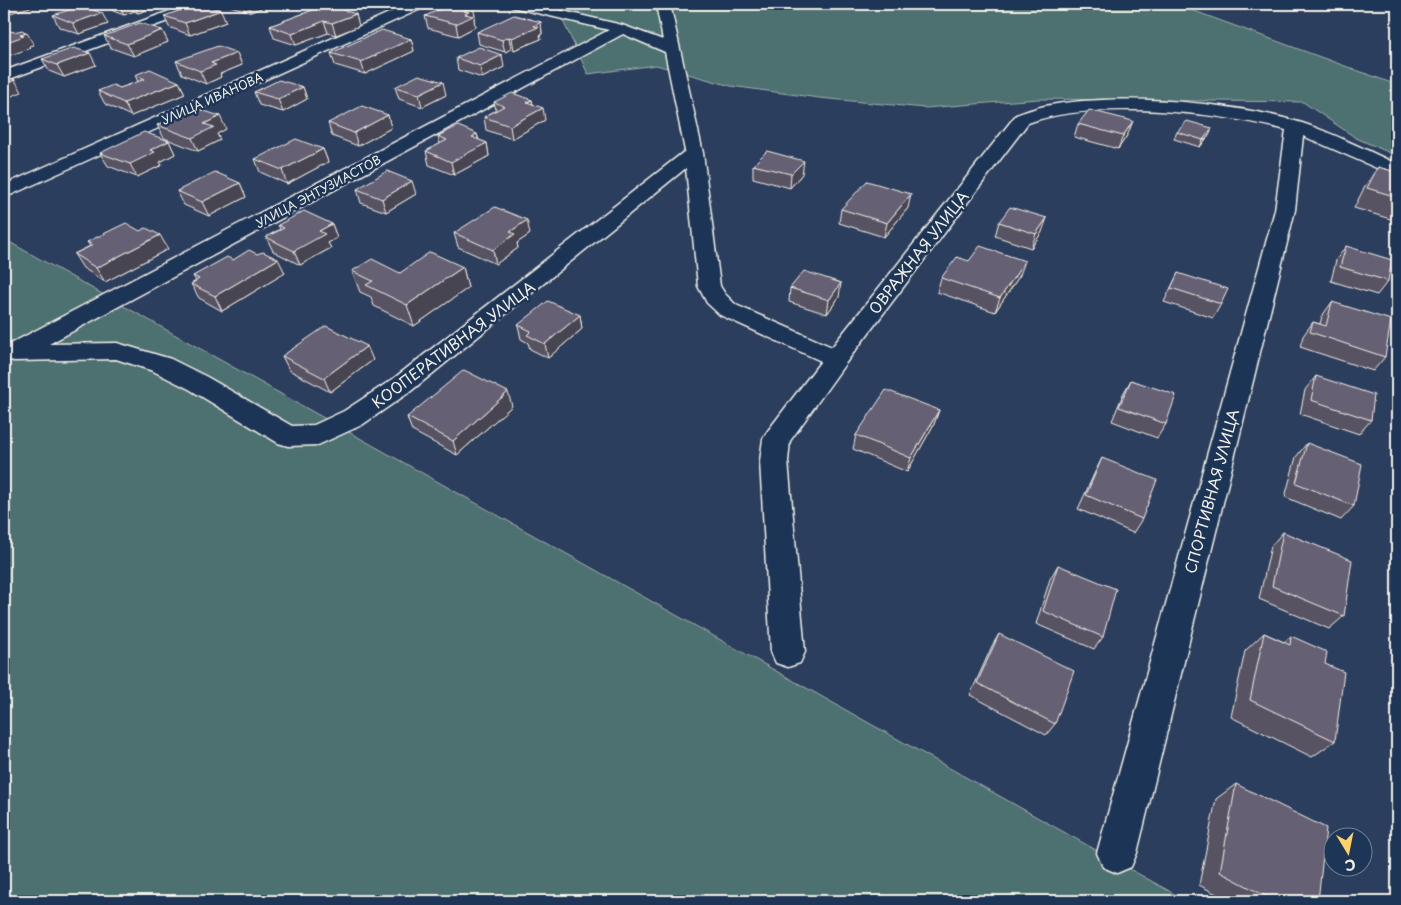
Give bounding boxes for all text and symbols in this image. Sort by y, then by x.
street label: УЛИЦА ИВАНОВА [158,67,266,128]
street label: УЛИЦА ЭНТУЗИАСТОВ [252,150,384,232]
street label: ОВРАЖНАЯ УЛИЦА [862,185,974,319]
street label: КООПЕРАТИВНАЯ УЛИЦА [367,275,539,413]
street label: СПОРТИВНАЯ УЛИЦА [1178,406,1244,576]
north arrow [1324,828,1374,878]
text: С [1343,854,1357,877]

